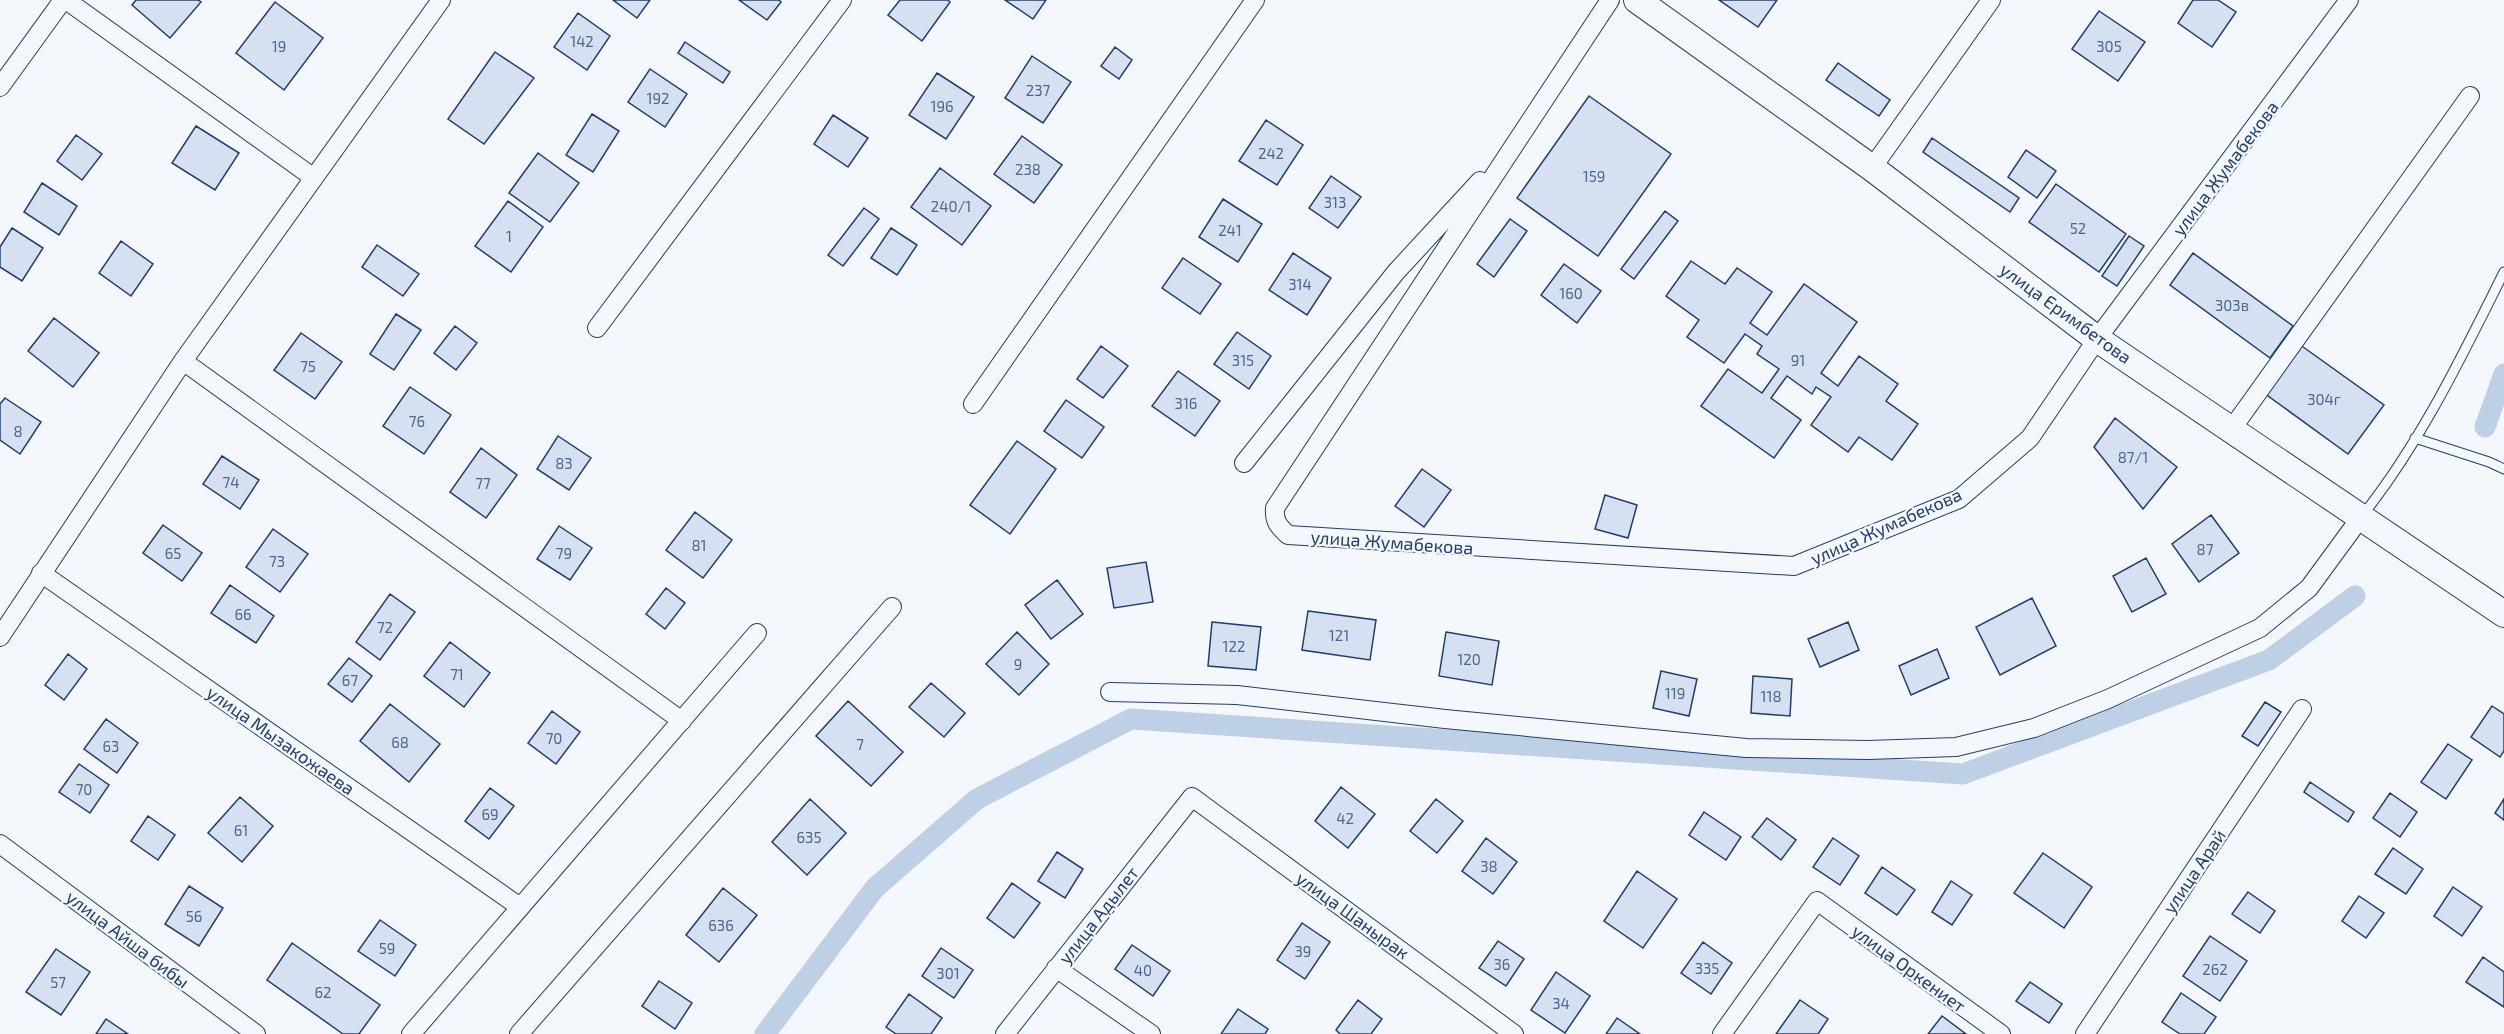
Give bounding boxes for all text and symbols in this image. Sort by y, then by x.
house number: 142 [570,32,594,50]
house number: 19 [272,37,286,55]
house number: 305 [2096,37,2122,55]
house number: 237 [1026,81,1051,99]
house number: 192 [647,89,669,107]
street label: улица Жумабекова [2167,96,2283,240]
house number: 196 [930,97,954,115]
house number: 242 [1258,144,1284,162]
house number: 238 [1015,160,1041,178]
house number: 159 [1583,167,1605,185]
house number: 313 [1324,193,1346,211]
house number: 240/1 [931,197,971,215]
house number: 52 [2070,219,2086,237]
house number: 241 [1218,221,1242,239]
house number: 1 [506,227,512,245]
street label: улица Еримбетова [1996,258,2136,368]
house number: 314 [1288,275,1312,293]
house number: 160 [1559,284,1583,302]
house number: 303в [2215,296,2249,314]
house number: 315 [1232,351,1254,369]
house number: 91 [1791,351,1805,369]
house number: 75 [300,357,316,375]
house number: 304г [2307,390,2341,408]
house number: 316 [1175,394,1197,412]
house number: 76 [409,412,425,430]
house number: 8 [13,422,23,440]
house number: 87/1 [2118,448,2148,466]
house number: 83 [555,454,573,472]
house number: 74 [223,473,239,491]
house number: 77 [475,474,491,492]
street label: улица Жумабекова [1807,483,1965,569]
street label: улица Жумабекова [1310,525,1474,559]
house number: 81 [691,536,707,554]
house number: 87 [2197,540,2214,558]
house number: 65 [165,544,181,562]
house number: 79 [556,544,572,562]
house number: 73 [269,552,285,570]
house number: 66 [234,605,252,623]
house number: 72 [377,618,393,636]
house number: 121 [1329,626,1349,644]
house number: 122 [1223,637,1245,655]
house number: 120 [1457,650,1481,668]
house number: 9 [1014,655,1022,673]
house number: 71 [450,665,464,683]
house number: 67 [342,671,358,689]
street label: улица Мызакожаева [203,681,359,799]
house number: 119 [1665,684,1685,702]
house number: 118 [1760,687,1782,705]
house number: 70 [546,729,562,747]
house number: 68 [391,733,409,751]
house number: 7 [856,735,864,753]
house number: 63 [103,737,119,755]
house number: 70 [76,780,92,798]
house number: 69 [481,805,499,823]
house number: 42 [1336,809,1354,827]
house number: 61 [234,821,248,839]
street label: улица Арай [2158,825,2230,917]
house number: 635 [797,828,821,846]
house number: 38 [1480,857,1498,875]
street label: улица Адылет [1053,862,1143,968]
street label: улица Шанырак [1292,867,1414,964]
street label: улица Айша бибы [62,885,194,993]
house number: 56 [186,907,202,925]
house number: 636 [708,916,734,934]
street label: улица Оркениет [1848,919,1970,1017]
house number: 59 [379,939,395,957]
house number: 39 [1295,942,1311,960]
house number: 36 [1494,955,1510,973]
house number: 335 [1695,959,1719,977]
house number: 262 [2202,960,2228,978]
house number: 40 [1134,961,1152,979]
house number: 301 [936,964,960,982]
house number: 57 [50,973,66,991]
house number: 62 [314,983,332,1001]
house number: 34 [1552,994,1570,1012]

